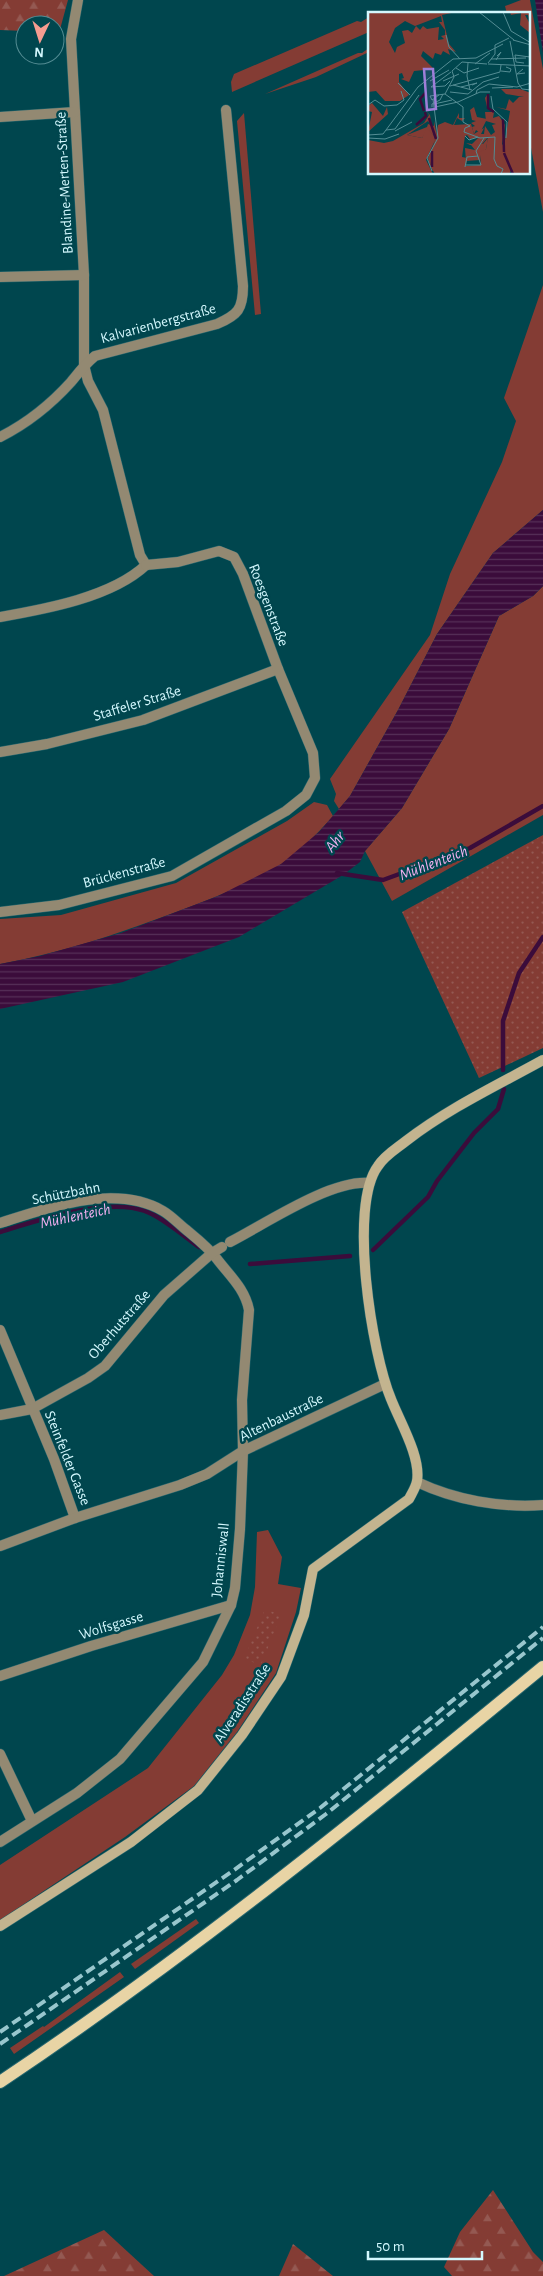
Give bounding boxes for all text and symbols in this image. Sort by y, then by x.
inset map [368,12,530,175]
north arrow [15,15,65,65]
text: N [34,45,45,59]
street label: Blandine-Merten-Straße [53,111,76,254]
street label: Kalvarienbergstraße [99,301,217,346]
street label: Roesgenstraße [246,562,291,648]
street label: Staffeler Straße [91,683,183,724]
water label: Ahr [321,828,348,856]
water label: Mühlenteich [397,843,470,883]
street label: Brückenstraße [81,854,167,891]
street label: Schützbahn [31,1180,101,1207]
water label: Mühlenteich [38,1201,112,1231]
street label: Oberhutstraße [85,1287,153,1362]
street label: Altenbaustraße [237,1391,326,1444]
street label: Steinfelder Gasse [42,1409,93,1508]
street label: Johanniswall [209,1522,232,1598]
street label: Wolfsgasse [77,1609,145,1642]
street label: Alveradisstraße [211,1661,274,1746]
scale bar [368,2228,482,2260]
text: 50 m [376,2239,405,2254]

